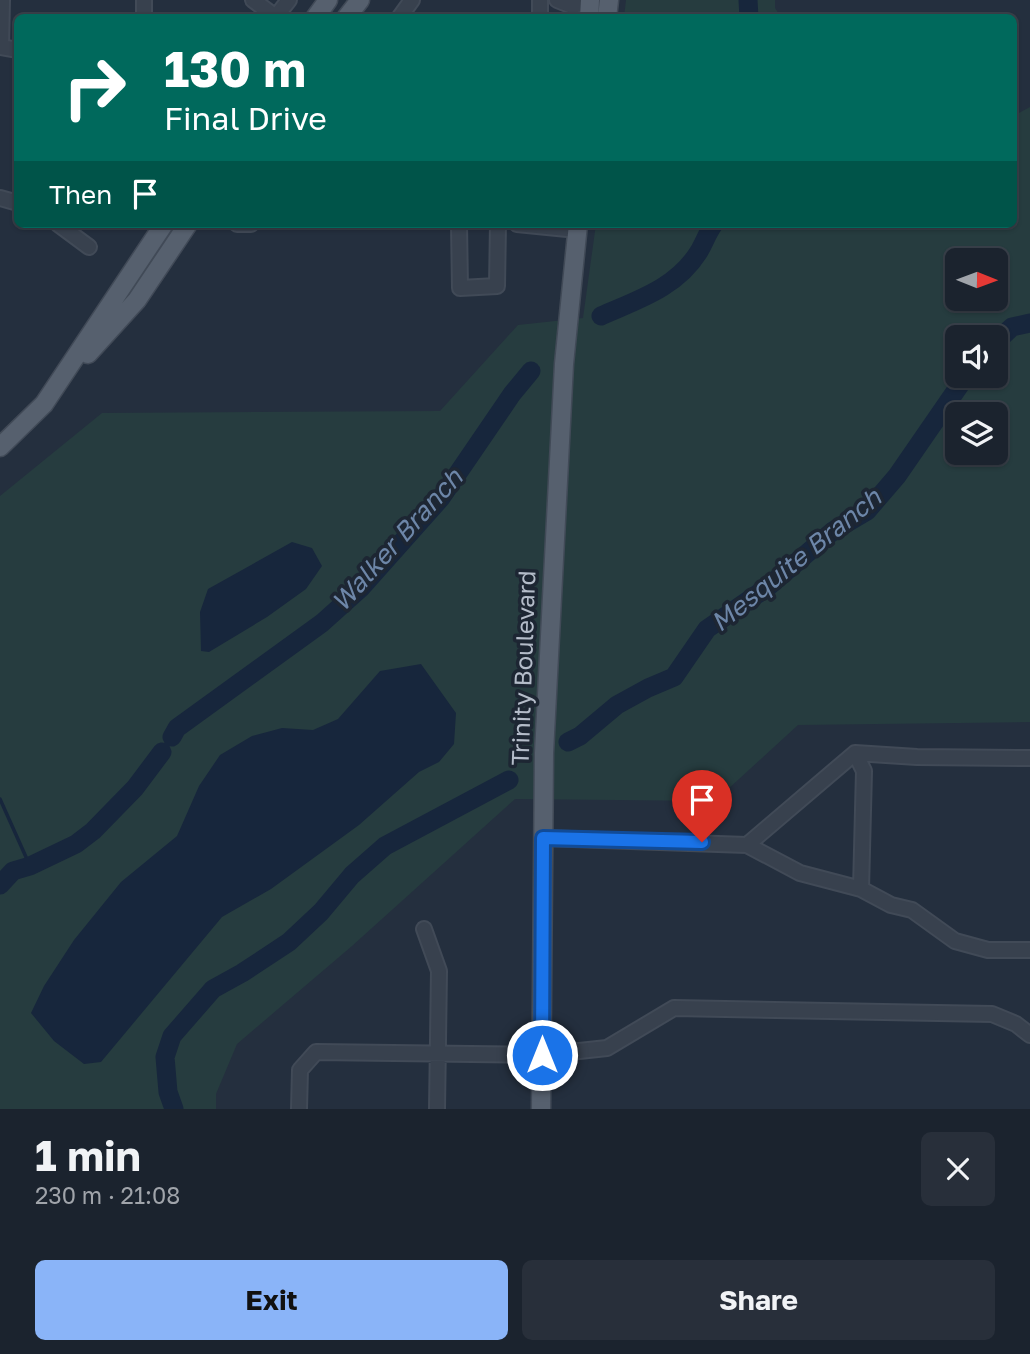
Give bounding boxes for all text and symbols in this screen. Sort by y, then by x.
text: 130 m [164,39,306,98]
icon: right [49,42,140,133]
text: Final Drive [164,99,327,137]
icon: arrive [126,175,164,213]
text: Then [49,179,112,210]
north arrow [945,248,1008,312]
map controls [945,248,1008,465]
button: sound [945,325,1008,388]
button: layers [945,402,1008,465]
water label: Walker Branch [325,461,469,617]
water label: Mesquite Branch [704,481,888,638]
street label: Trinity Boulevard [505,570,540,766]
pin [672,770,732,842]
icon: arrive [683,781,721,819]
position arrow [505,1018,579,1092]
text: 1 min [35,1130,141,1180]
button: close [921,1132,995,1206]
text: 230 m · 21:08 [35,1181,180,1209]
button: Exit [35,1260,508,1340]
button: Share [522,1260,995,1340]

